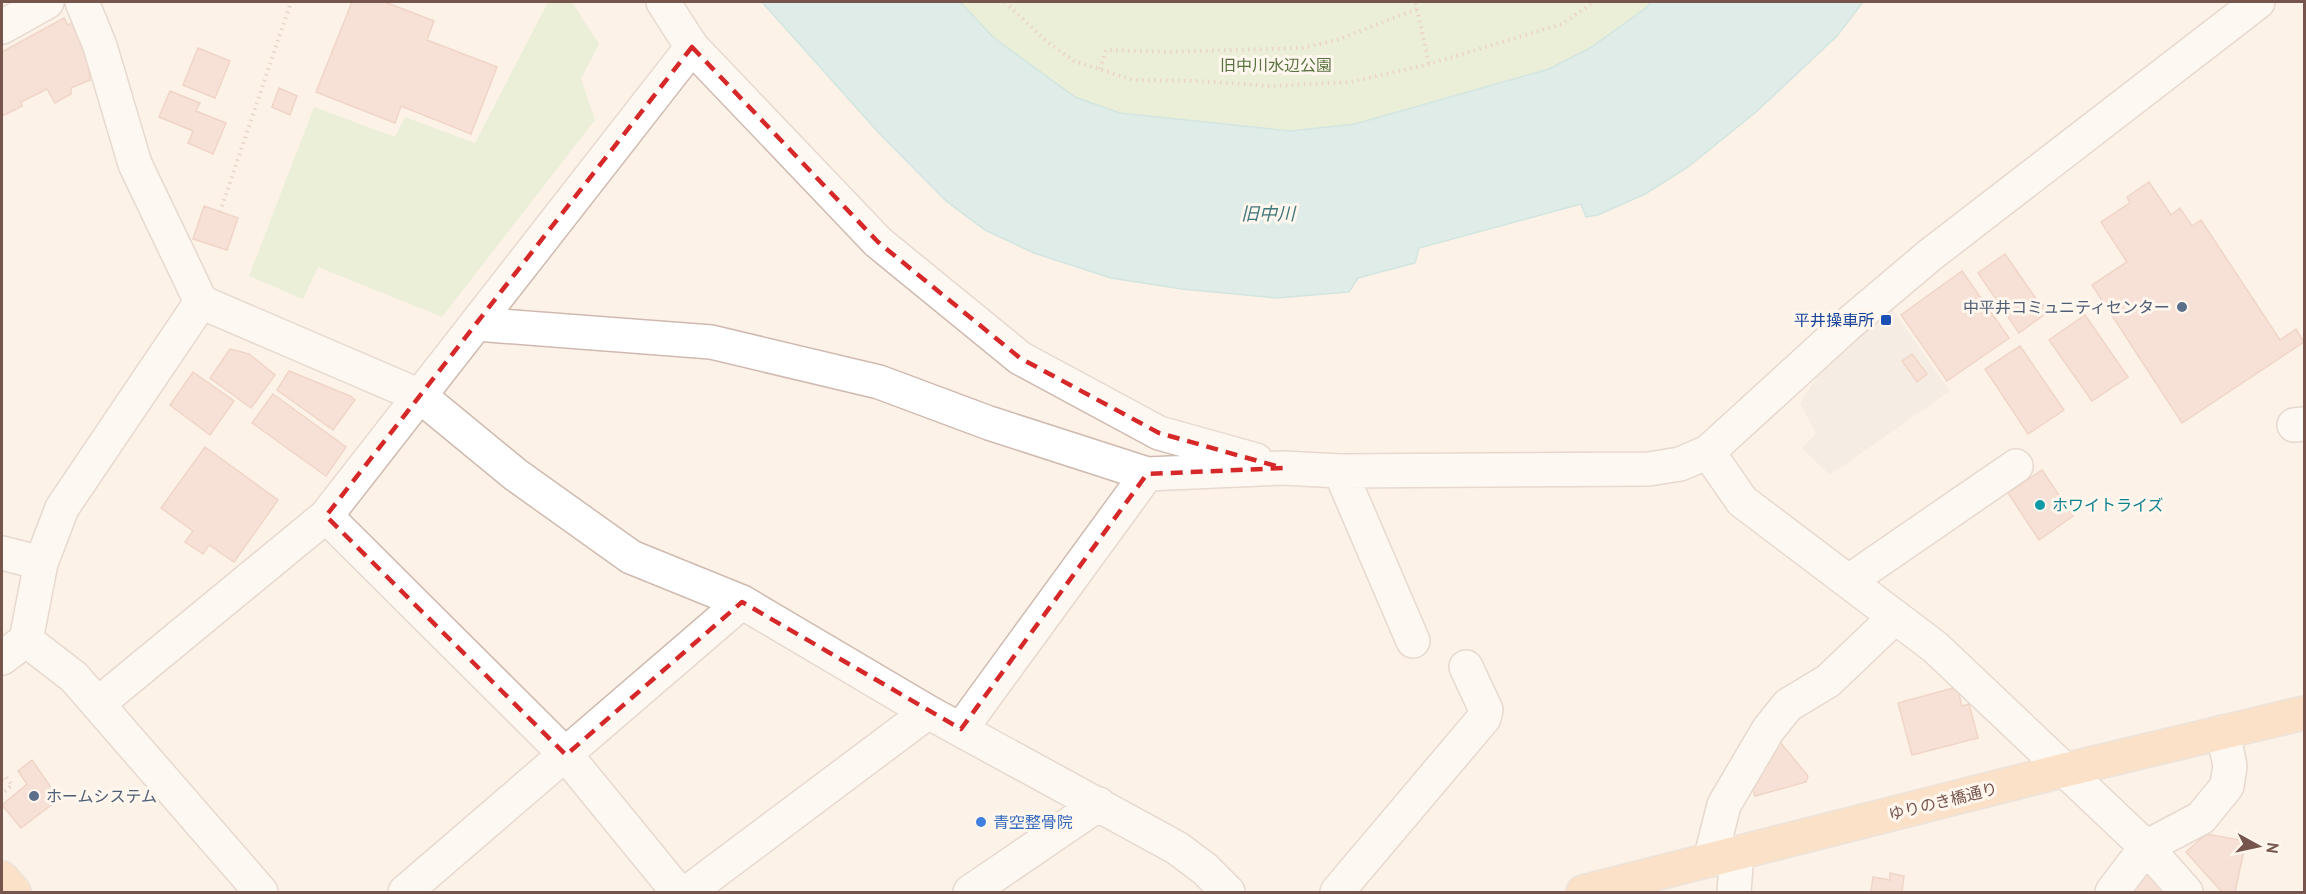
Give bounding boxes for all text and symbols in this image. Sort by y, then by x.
park label: 旧中川水辺公園 [1220,55,1332,75]
water label: 旧中川 [1241,202,1297,225]
place label: 中平井コミュニティセンター [1963,297,2170,317]
marker: 中平井コミュニティセンター [2175,300,2189,314]
place label: 平井操車所 [1794,310,1874,330]
marker: 平井操車所 [1879,313,1893,327]
place label: ホワイトライズ [2052,495,2164,515]
marker: ホワイトライズ [2033,498,2047,512]
street label: ゆりのき橋通り [1886,778,2000,824]
place label: ホームシステム [46,786,157,806]
marker: ホームシステム [27,789,41,803]
place label: 青空整骨院 [993,812,1073,832]
marker: 青空整骨院 [974,815,988,829]
north arrow [2228,816,2288,876]
text: N [2262,841,2283,855]

